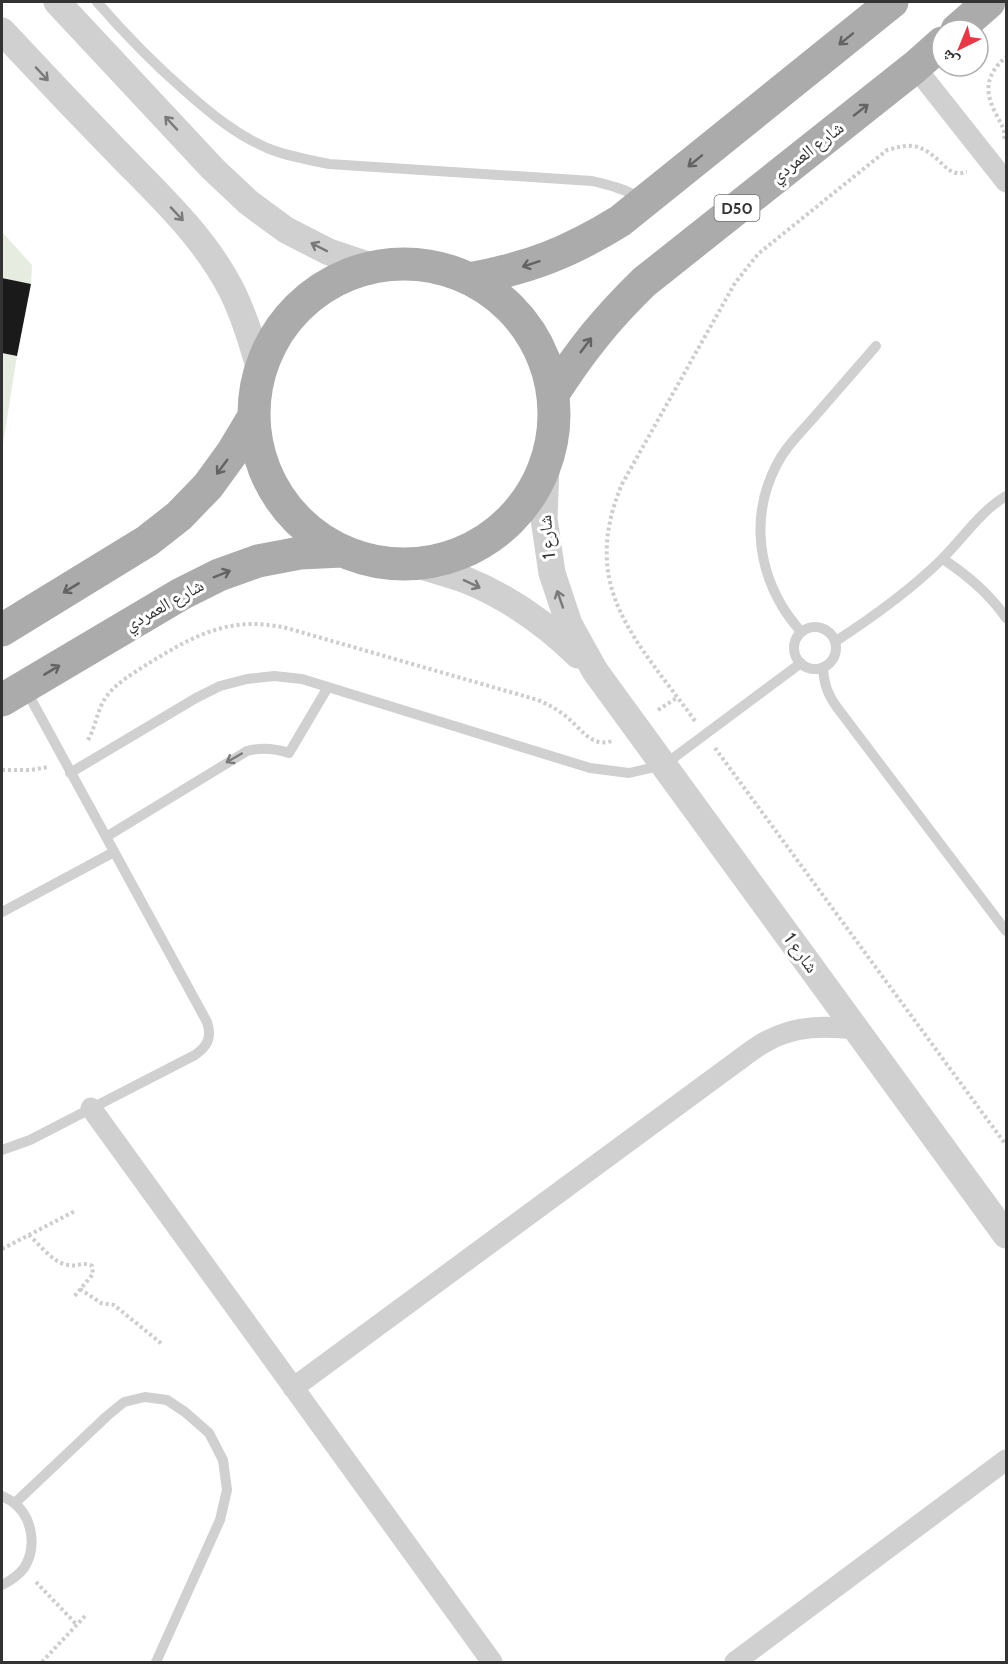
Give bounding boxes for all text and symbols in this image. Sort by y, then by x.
north arrow [930,18,990,78]
one-way arrow [839,32,855,45]
text: ش [937,46,963,71]
one-way arrow [34,66,49,81]
one-way arrow [852,103,868,116]
one-way arrow [164,116,178,131]
street label: شارع العمردي [766,117,850,190]
one-way arrow [687,155,703,168]
road number: D50 [714,195,760,221]
one-way arrow [170,206,184,221]
one-way arrow [311,241,329,252]
one-way arrow [522,260,541,271]
one-way arrow [579,338,592,354]
one-way arrow [216,458,228,474]
street label: شارع 1 [534,514,560,560]
one-way arrow [212,568,230,579]
street label: شارع العمردي [121,574,209,639]
one-way arrow [462,578,480,590]
one-way arrow [63,582,80,594]
one-way arrow [554,590,565,609]
one-way arrow [43,664,60,676]
one-way arrow [226,752,243,764]
street label: شارع 1 [779,929,823,977]

